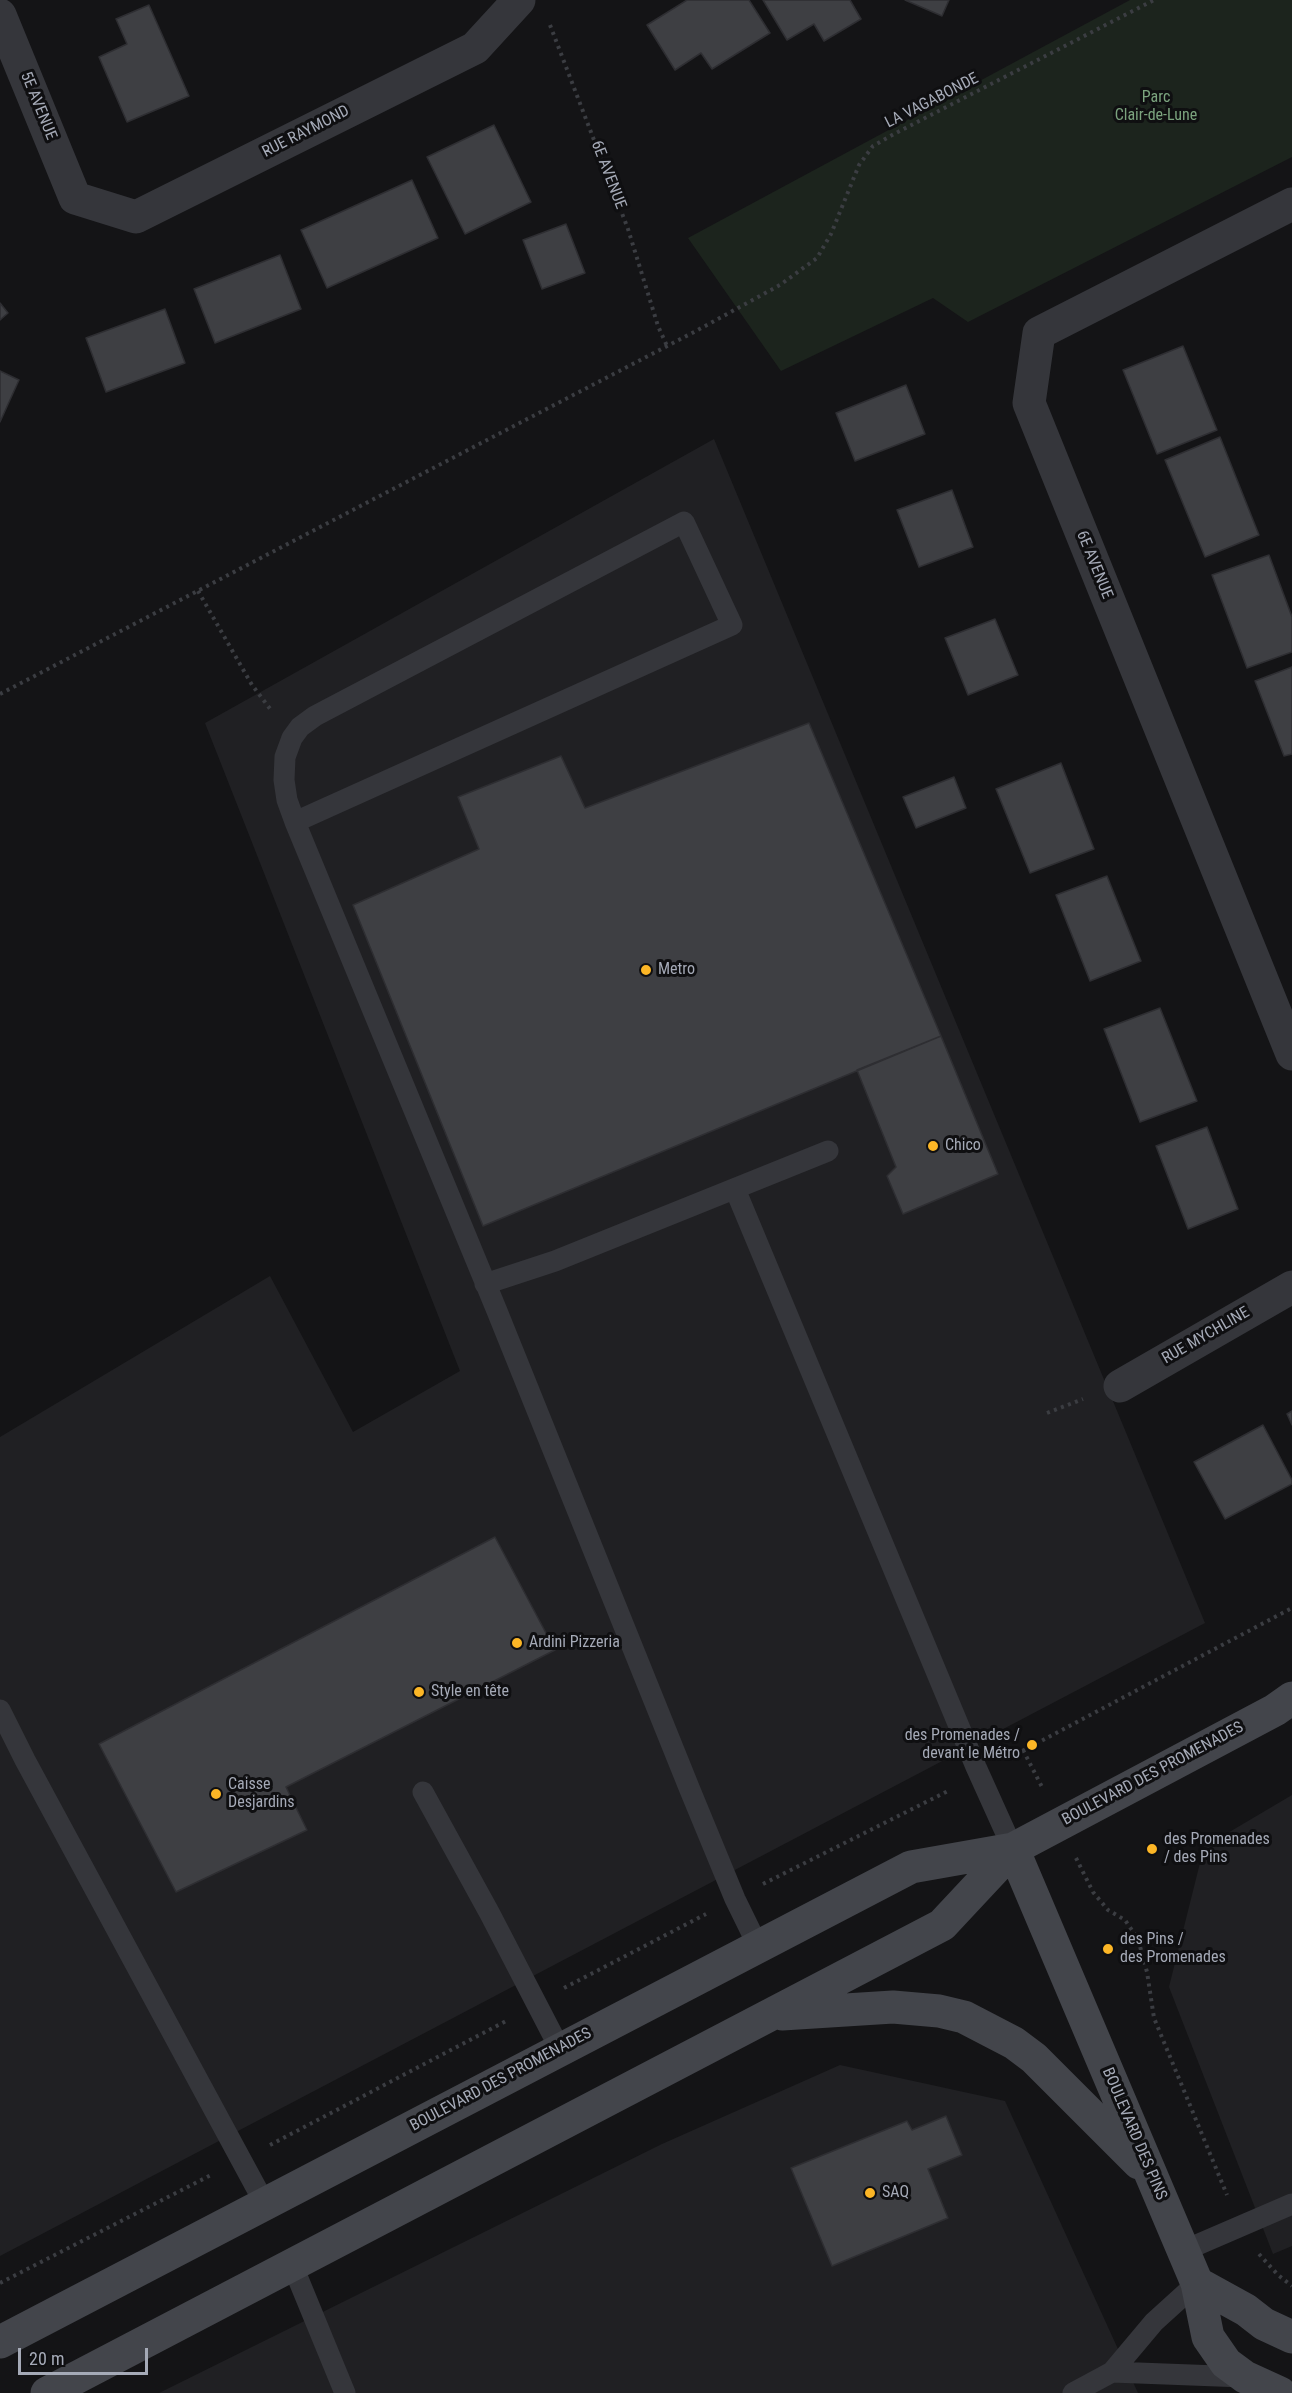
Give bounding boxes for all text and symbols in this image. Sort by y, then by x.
street label: 5E AVENUE [16,69,60,143]
street label: LA VAGABONDE [882,69,982,133]
park label: Parc Clair-de-Lune [1115,88,1197,126]
street label: RUE RAYMOND [259,102,353,162]
street label: 6E AVENUE [586,138,630,212]
street label: 6E AVENUE [1072,528,1116,602]
place label: Metro [658,960,695,980]
marker: Metro [639,963,653,977]
place label: Chico [945,1136,981,1156]
marker: Chico [926,1139,940,1153]
street label: RUE MYCHLINE [1159,1303,1253,1369]
place label: Ardini Pizzeria [529,1633,620,1653]
marker: Ardini Pizzeria [510,1636,524,1650]
place label: Style en tête [431,1682,509,1702]
marker: Style en tête [412,1685,426,1699]
street label: BOULEVARD DES PROMENADES [1059,1718,1247,1830]
place label: des Promenades / devant le Métro [905,1726,1020,1764]
marker: des Promenades / devant le Métro [1025,1738,1039,1752]
place label: Caisse Desjardins [228,1775,295,1813]
marker: Caisse Desjardins [209,1787,223,1801]
place label: des Promenades / des Pins [1164,1830,1270,1868]
marker: des Promenades / des Pins [1145,1842,1159,1856]
place label: des Pins / des Promenades [1120,1930,1226,1968]
marker: des Pins / des Promenades [1101,1942,1115,1956]
street label: BOULEVARD DES PROMENADES [407,2024,595,2136]
street label: BOULEVARD DES PINS [1097,2065,1171,2203]
place label: SAQ [882,2183,909,2203]
marker: SAQ [863,2186,877,2200]
scale bar [21,2336,152,2374]
text: 20 m [29,2348,64,2369]

